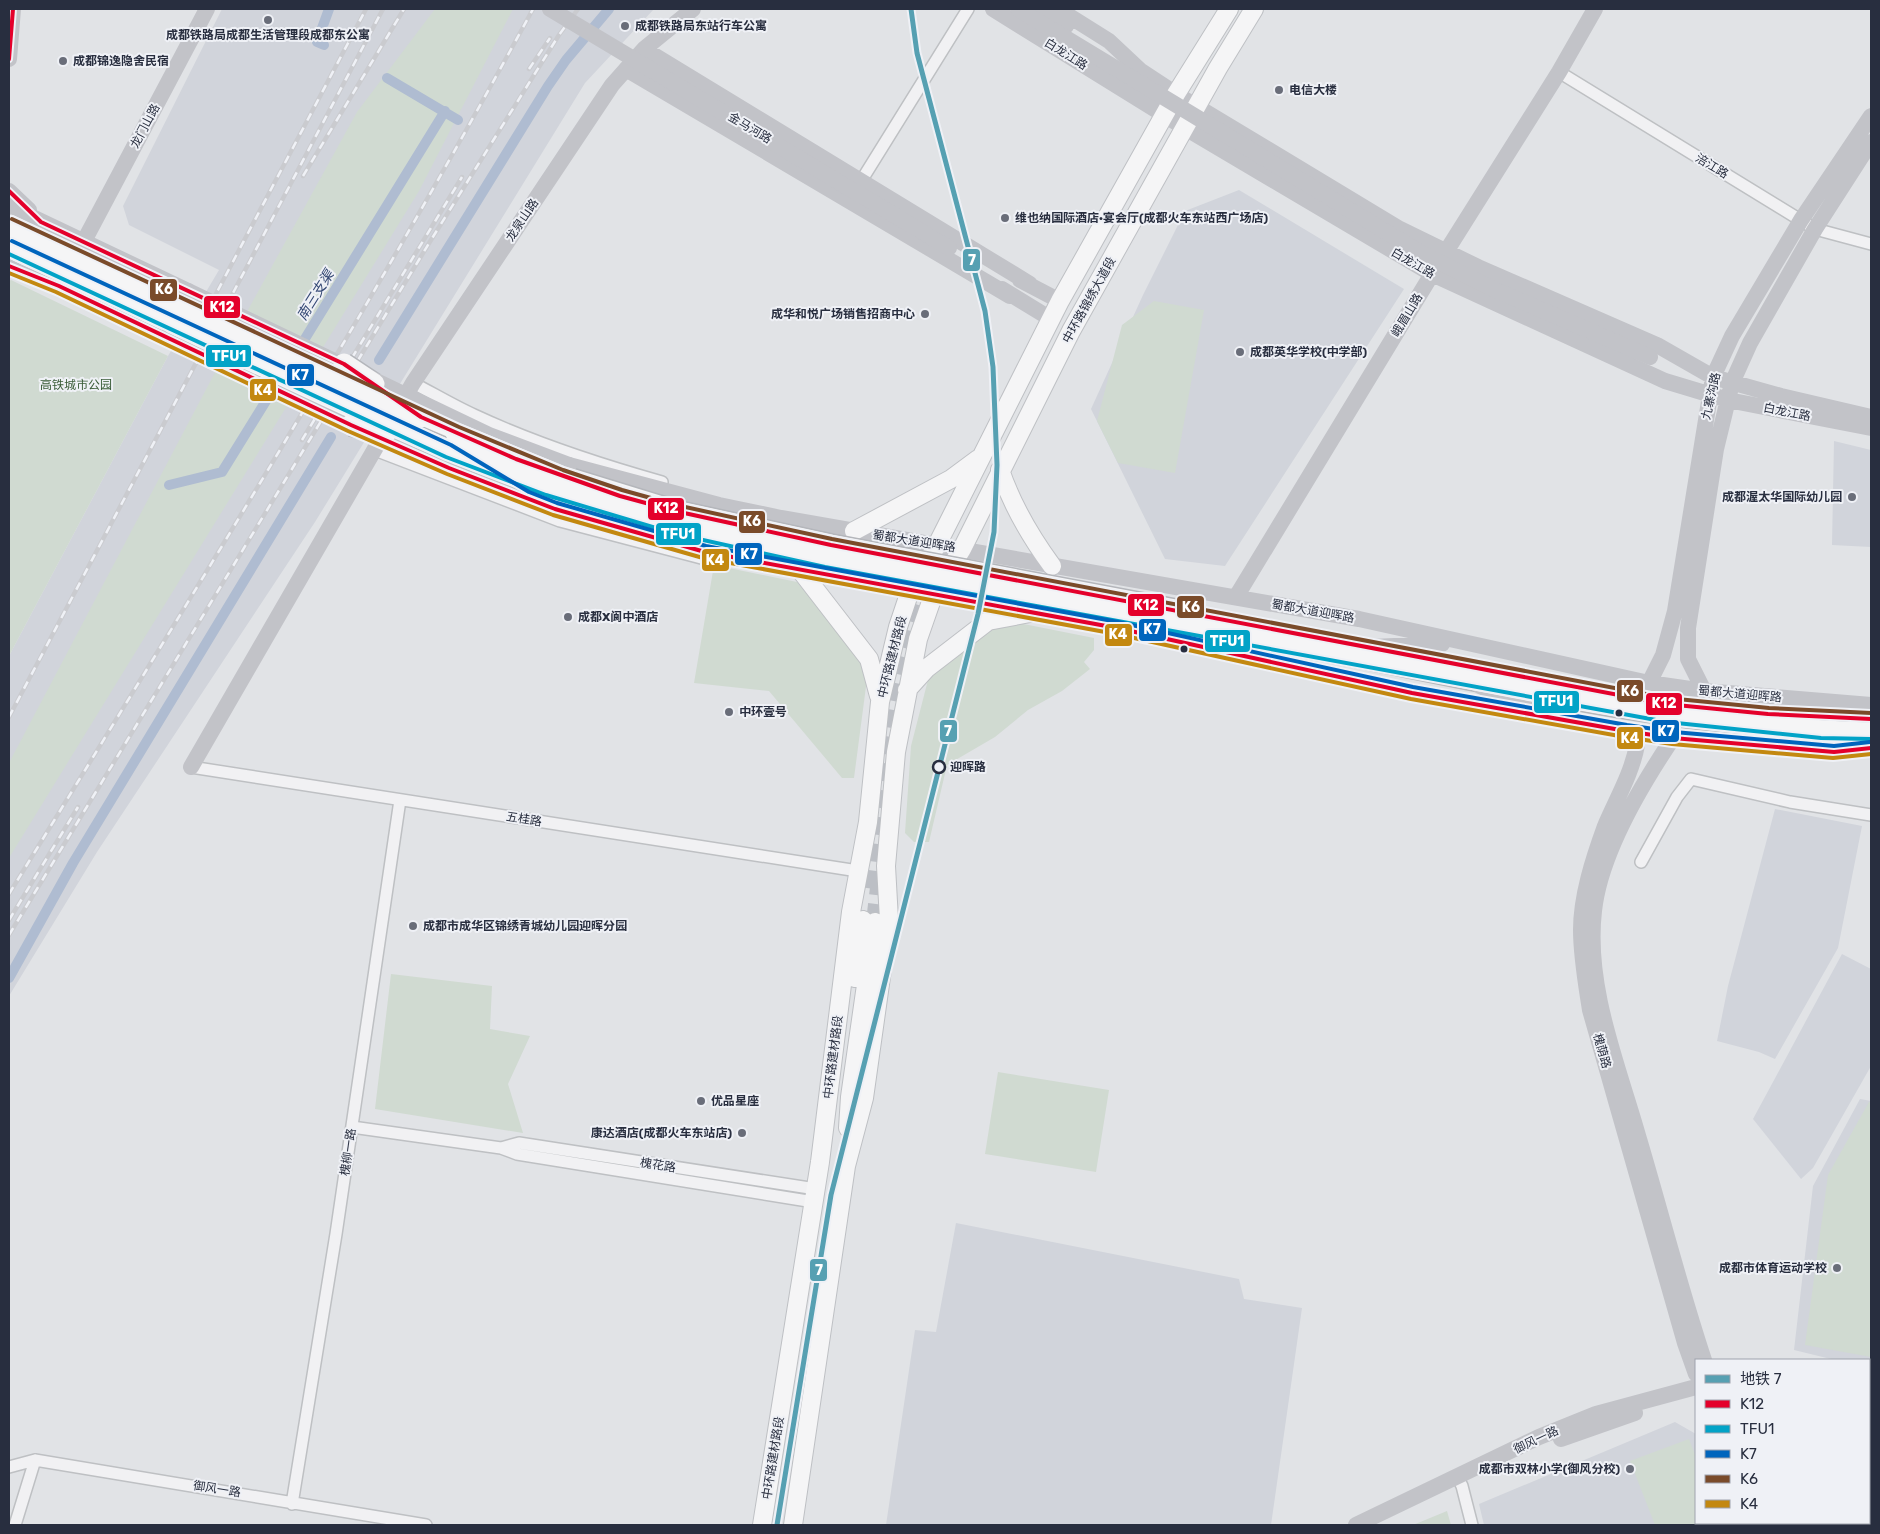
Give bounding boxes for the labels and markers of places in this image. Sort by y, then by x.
marker: 成都铁路局成都生活管理段成都东公寓 [262,14,274,26]
place label: 成都铁路局东站行车公寓 [635,19,767,33]
marker: 成都铁路局东站行车公寓 [619,20,631,32]
place label: 成都铁路局成都生活管理段成都东公寓 [166,28,370,42]
place label: 成都锦逸隐舍民宿 [73,54,169,68]
marker: 成都锦逸隐舍民宿 [57,55,69,67]
place label: 电信大楼 [1289,83,1337,97]
marker: 电信大楼 [1273,84,1285,96]
place label: 维也纳国际酒店·宴会厅(成都火车东站西广场店) [1015,211,1269,225]
marker: 维也纳国际酒店·宴会厅(成都火车东站西广场店) [999,212,1011,224]
place label: 成华和悦广场销售招商中心 [771,307,915,321]
marker: 成华和悦广场销售招商中心 [919,308,931,320]
place label: 成都英华学校(中学部) [1250,345,1368,359]
marker: 成都英华学校(中学部) [1234,346,1246,358]
place label: 成都渥太华国际幼儿园 [1722,490,1842,504]
marker: 成都渥太华国际幼儿园 [1846,491,1858,503]
place label: 成都X阆中酒店 [578,610,658,624]
marker: 成都X阆中酒店 [562,611,574,623]
unlabelled marker [1179,644,1189,654]
place label: 中环壹号 [739,705,787,719]
marker: 中环壹号 [723,706,735,718]
unlabelled marker [1614,708,1624,718]
marker: 迎晖路 [932,760,946,774]
place label: 迎晖路 [950,760,986,774]
place label: 成都市成华区锦绣青城幼儿园迎晖分园 [423,919,627,933]
marker: 成都市成华区锦绣青城幼儿园迎晖分园 [407,920,419,932]
place label: 优品星座 [711,1094,759,1108]
marker: 优品星座 [695,1095,707,1107]
place label: 康达酒店(成都火车东站店) [591,1126,732,1140]
marker: 康达酒店(成都火车东站店) [736,1127,748,1139]
place label: 成都市体育运动学校 [1719,1261,1827,1275]
marker: 成都市体育运动学校 [1831,1262,1843,1274]
place label: 成都市双林小学(御风分校) [1479,1462,1620,1476]
marker: 成都市双林小学(御风分校) [1624,1463,1636,1475]

